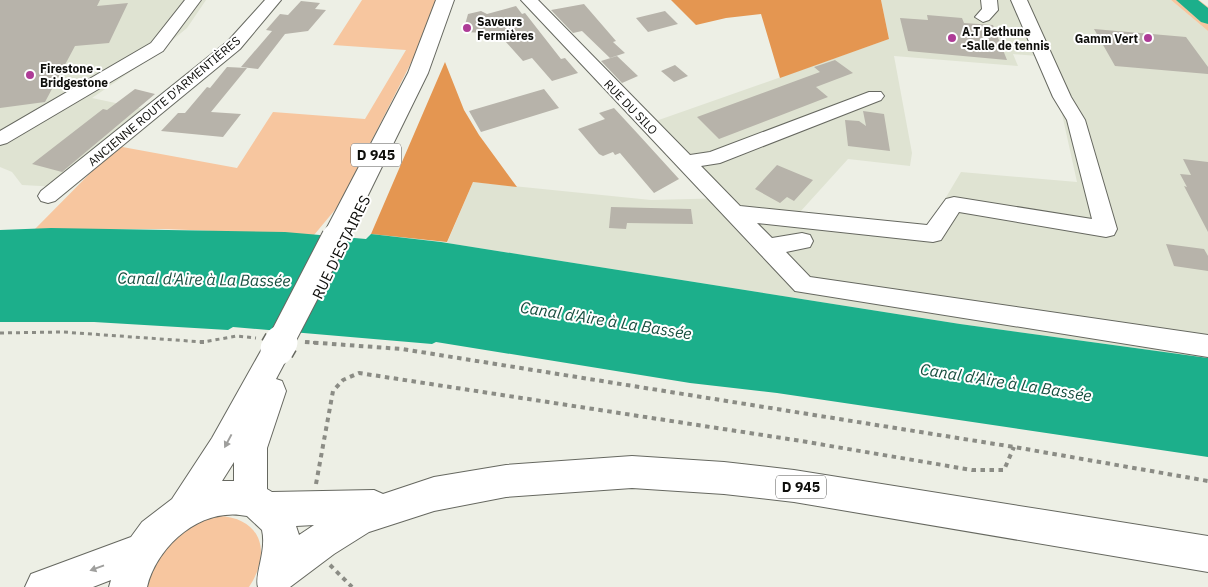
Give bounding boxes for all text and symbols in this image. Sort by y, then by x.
place label: Saveurs Fermières [477,14,534,43]
marker: Saveurs Fermières [461,22,473,34]
place label: A.T Bethune -Salle de tennis [962,24,1050,53]
place label: Gamm Vert [1075,31,1138,46]
marker: A.T Bethune -Salle de tennis [946,32,958,44]
marker: Gamm Vert [1142,32,1154,44]
street label: ANCIENNE ROUTE D'ARMENTIÈRES [85,33,243,169]
place label: Firestone - Bridgestone [40,61,108,90]
marker: Firestone - Bridgestone [24,69,36,81]
street label: RUE DU SILO [601,76,661,138]
road number: D 945 [351,144,401,166]
street label: RUE D'ESTAIRES [308,192,374,302]
water label: Canal d'Aire à La Bassée [117,267,291,291]
water label: Canal d'Aire à La Bassée [519,297,693,343]
water label: Canal d'Aire à La Bassée [919,359,1093,405]
one-way arrow [224,434,233,448]
road number: D 945 [776,476,826,498]
one-way arrow [90,564,104,572]

